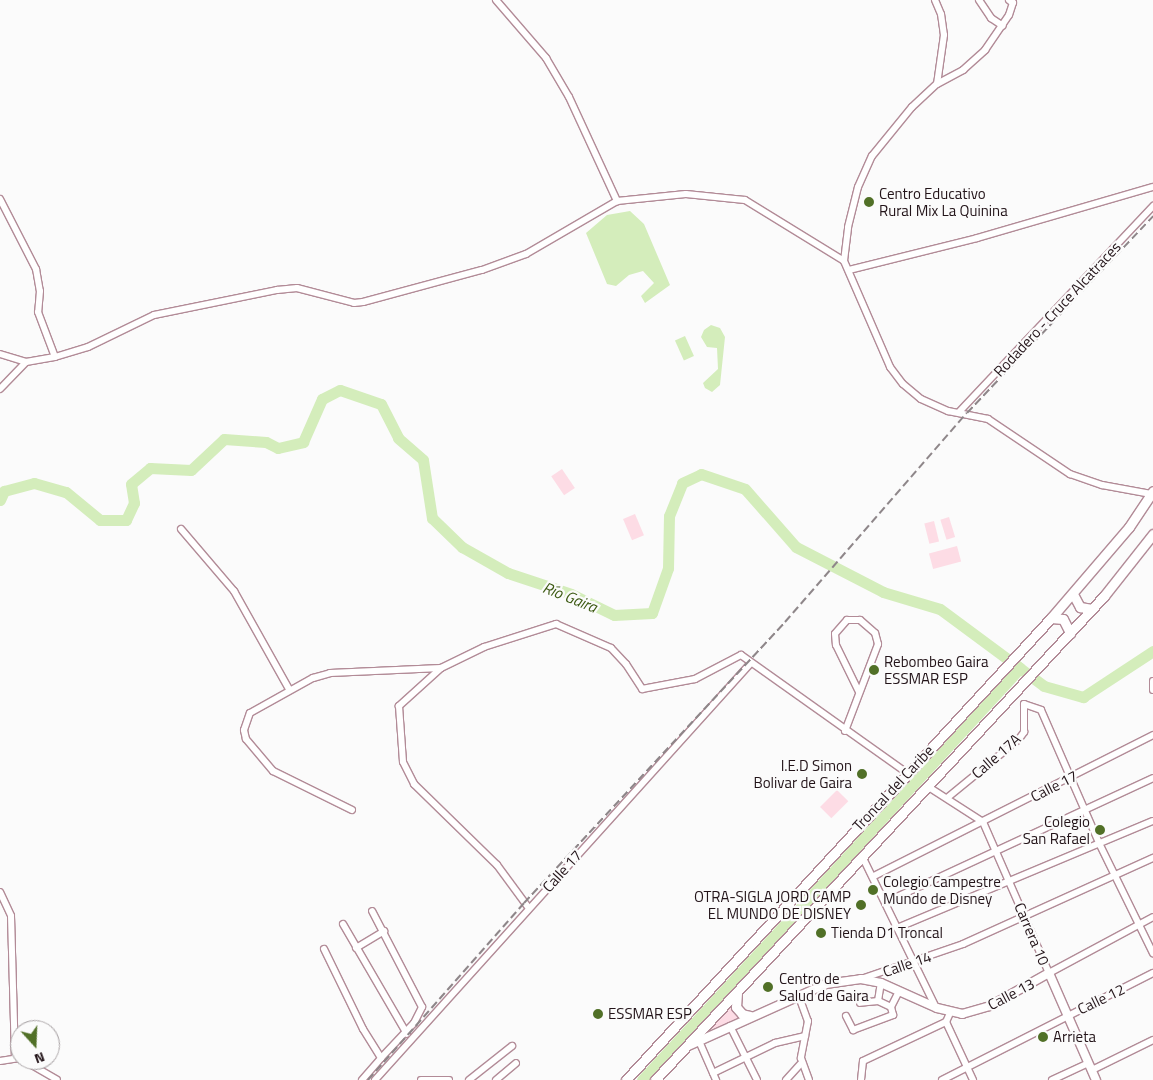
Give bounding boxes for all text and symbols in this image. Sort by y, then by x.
place label: Centro Educativo Rural Mix La Quinina [879,184,1008,219]
marker: Centro Educativo Rural Mix La Quinina [863,196,875,208]
street label: Rodadero - Cruce Alcatraces [990,238,1124,380]
water label: Río Gaira [540,577,600,617]
place label: Rebombeo Gaira ESSMAR ESP [884,652,988,687]
marker: Rebombeo Gaira ESSMAR ESP [868,664,880,676]
street label: Calle 17A [968,730,1024,782]
street label: Troncal del Caribe [849,742,937,834]
place label: I.E.D Simon Bolivar de Gaira [753,756,852,791]
street label: Calle 17 [1028,767,1080,805]
marker: I.E.D Simon Bolivar de Gaira [856,768,868,780]
place label: Colegio San Rafael [1023,812,1090,847]
marker: Colegio San Rafael [1094,824,1106,836]
street label: Calle 17 [538,846,586,896]
place label: Colegio Campestre Mundo de Disney [883,872,1001,907]
marker: Colegio Campestre Mundo de Disney [867,884,879,896]
place label: OTRA-SIGLA JORD CAMP EL MUNDO DE DISNEY [694,887,851,922]
marker: OTRA-SIGLA JORD CAMP EL MUNDO DE DISNEY [855,899,867,911]
street label: Carrera 10 [1011,900,1053,968]
place label: Tienda D1 Troncal [831,924,943,942]
marker: Tienda D1 Troncal [815,927,827,939]
street label: Calle 14 [880,947,934,981]
place label: Centro de Salud de Gaira [779,969,869,1004]
street label: Calle 13 [985,974,1037,1014]
marker: Centro de Salud de Gaira [761,980,775,994]
street label: Calle 12 [1074,980,1128,1018]
place label: ESSMAR ESP [608,1005,692,1023]
marker: ESSMAR ESP [592,1008,604,1020]
north arrow [10,1020,60,1070]
place label: Arrieta [1053,1028,1096,1046]
marker: Arrieta [1037,1031,1049,1043]
text: N [32,1047,48,1070]

